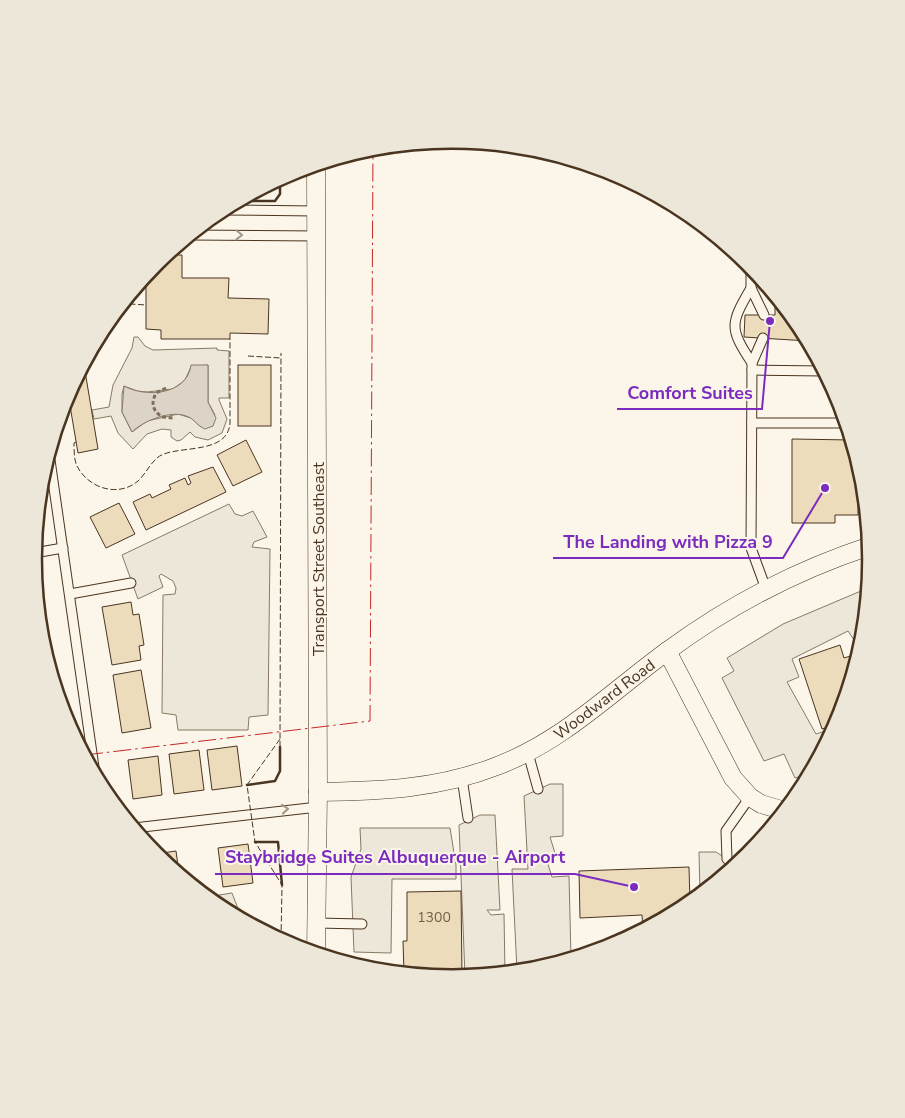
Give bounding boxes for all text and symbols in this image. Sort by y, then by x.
one-way arrow [236,230,244,240]
callout: Comfort Suites [617,376,762,409]
text: Comfort Suites [627,381,753,405]
street label: Transport Street Southeast [308,462,330,656]
callout: The Landing with Pizza 9 [553,525,783,558]
text: The Landing with Pizza 9 [563,530,773,554]
street label: Woodward Road [549,654,660,745]
one-way arrow [281,804,289,815]
callout: Staybridge Suites Albuquerque - Airport [215,841,575,874]
text: Staybridge Suites Albuquerque - Airport [225,845,565,869]
house number: 1300 [417,908,451,927]

